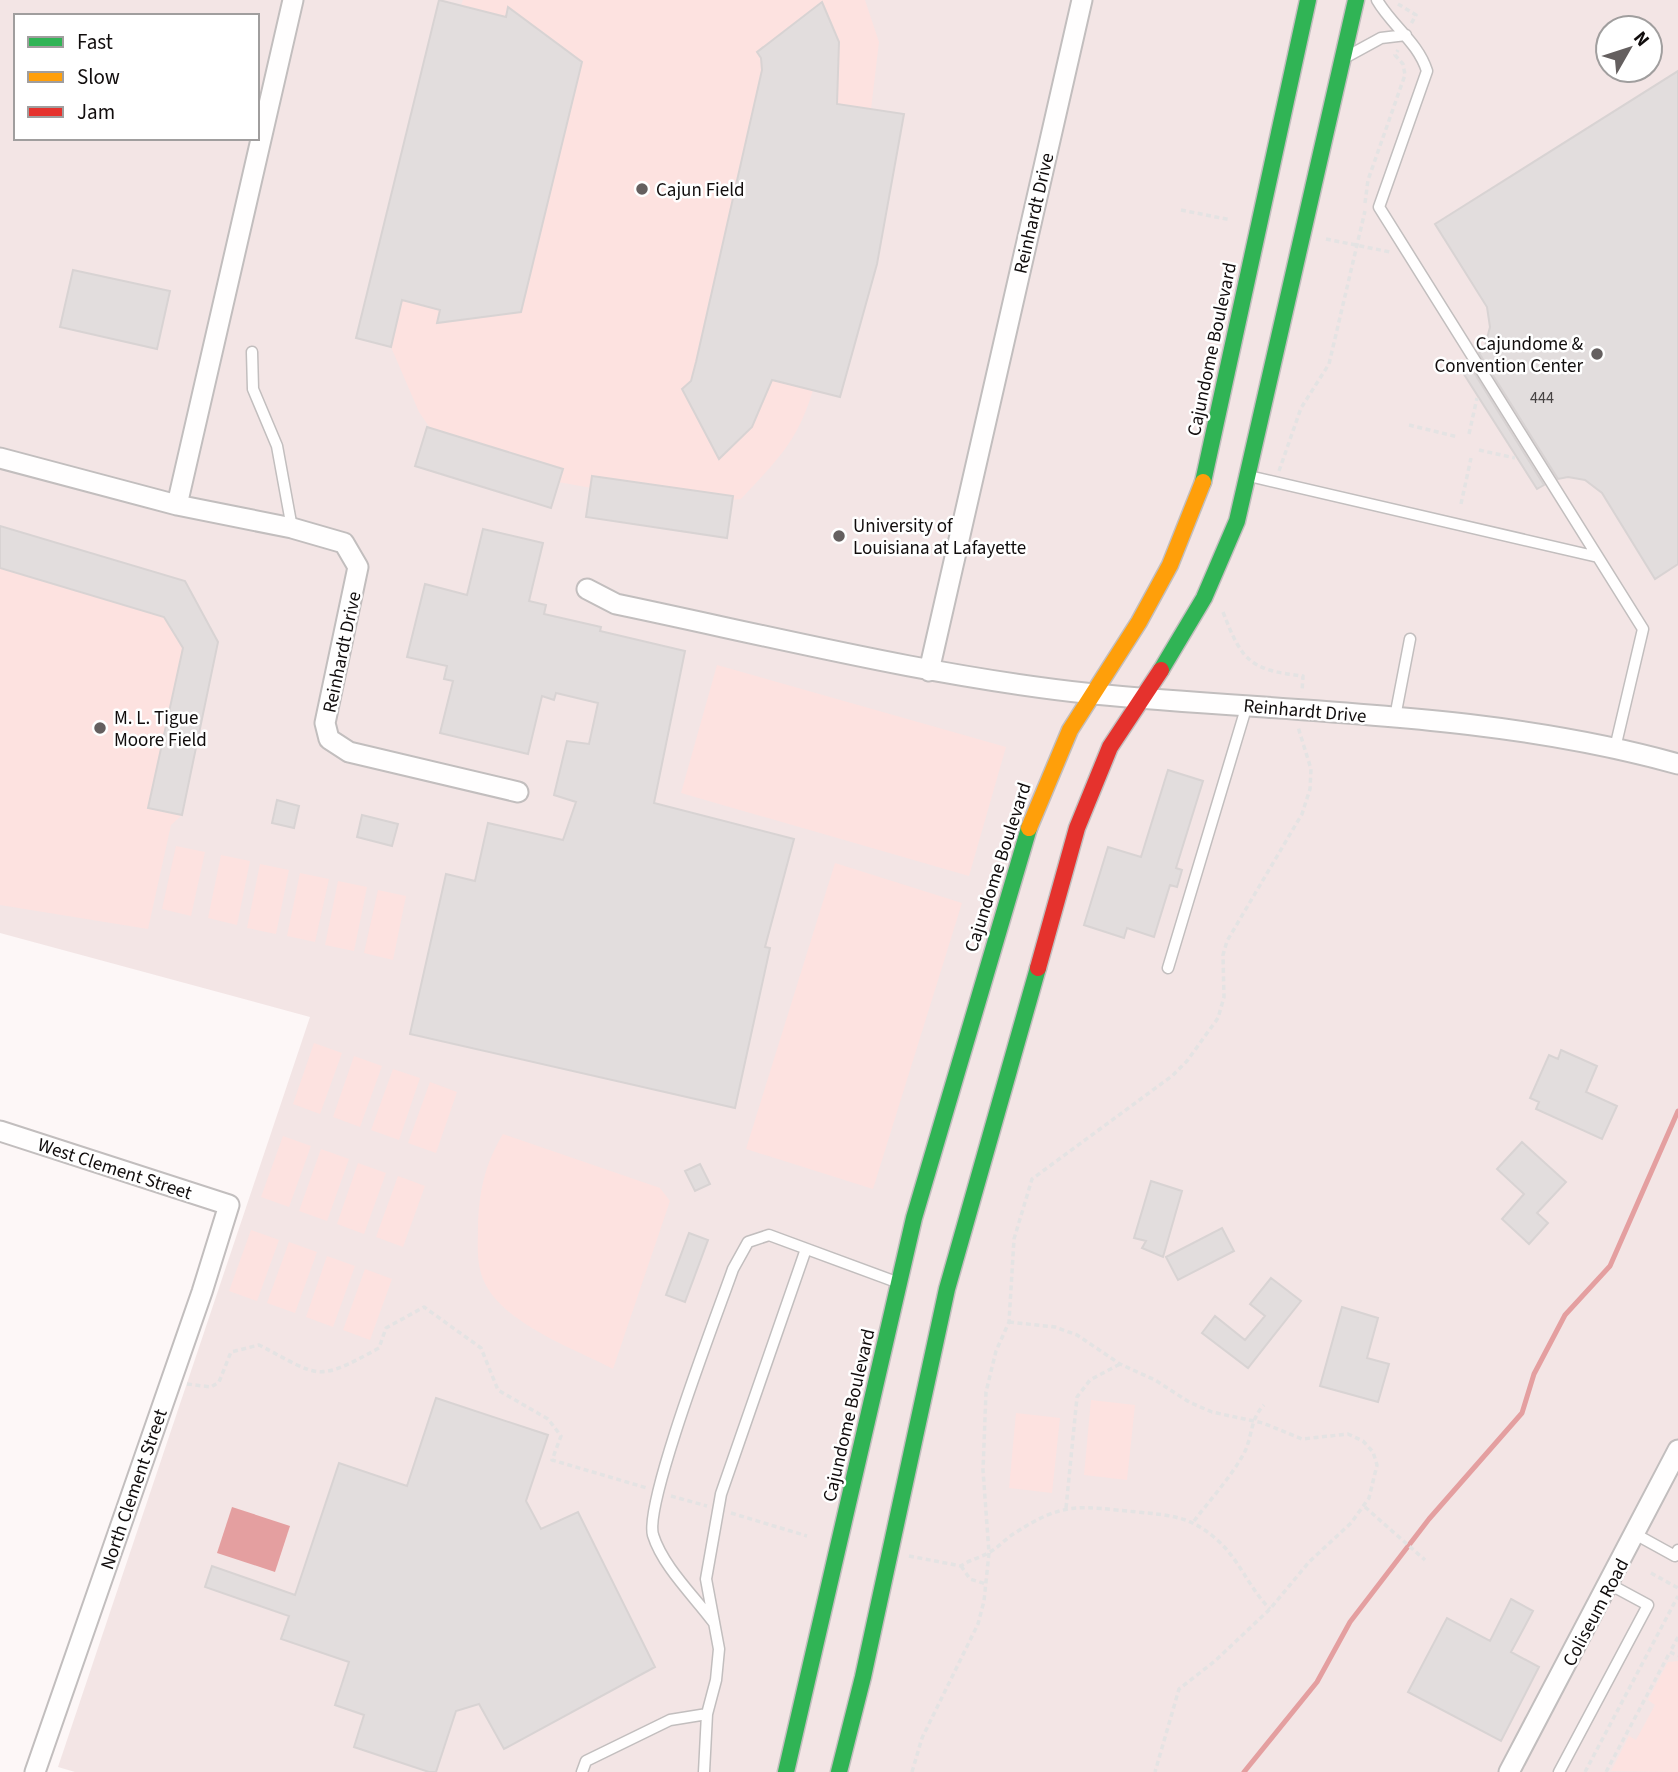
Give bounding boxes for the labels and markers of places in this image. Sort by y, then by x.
place label: Cajun Field [656,177,745,204]
marker: Cajun Field [634,181,650,197]
place label: Cajundome & Convention Center [1434,331,1583,380]
marker: Cajundome & Convention Center [1589,346,1605,362]
place label: University of Louisiana at Lafayette [853,513,1026,562]
marker: University of Louisiana at Lafayette [831,528,847,544]
place label: M. L. Tigue Moore Field [114,705,207,754]
marker: M. L. Tigue Moore Field [92,720,108,736]

